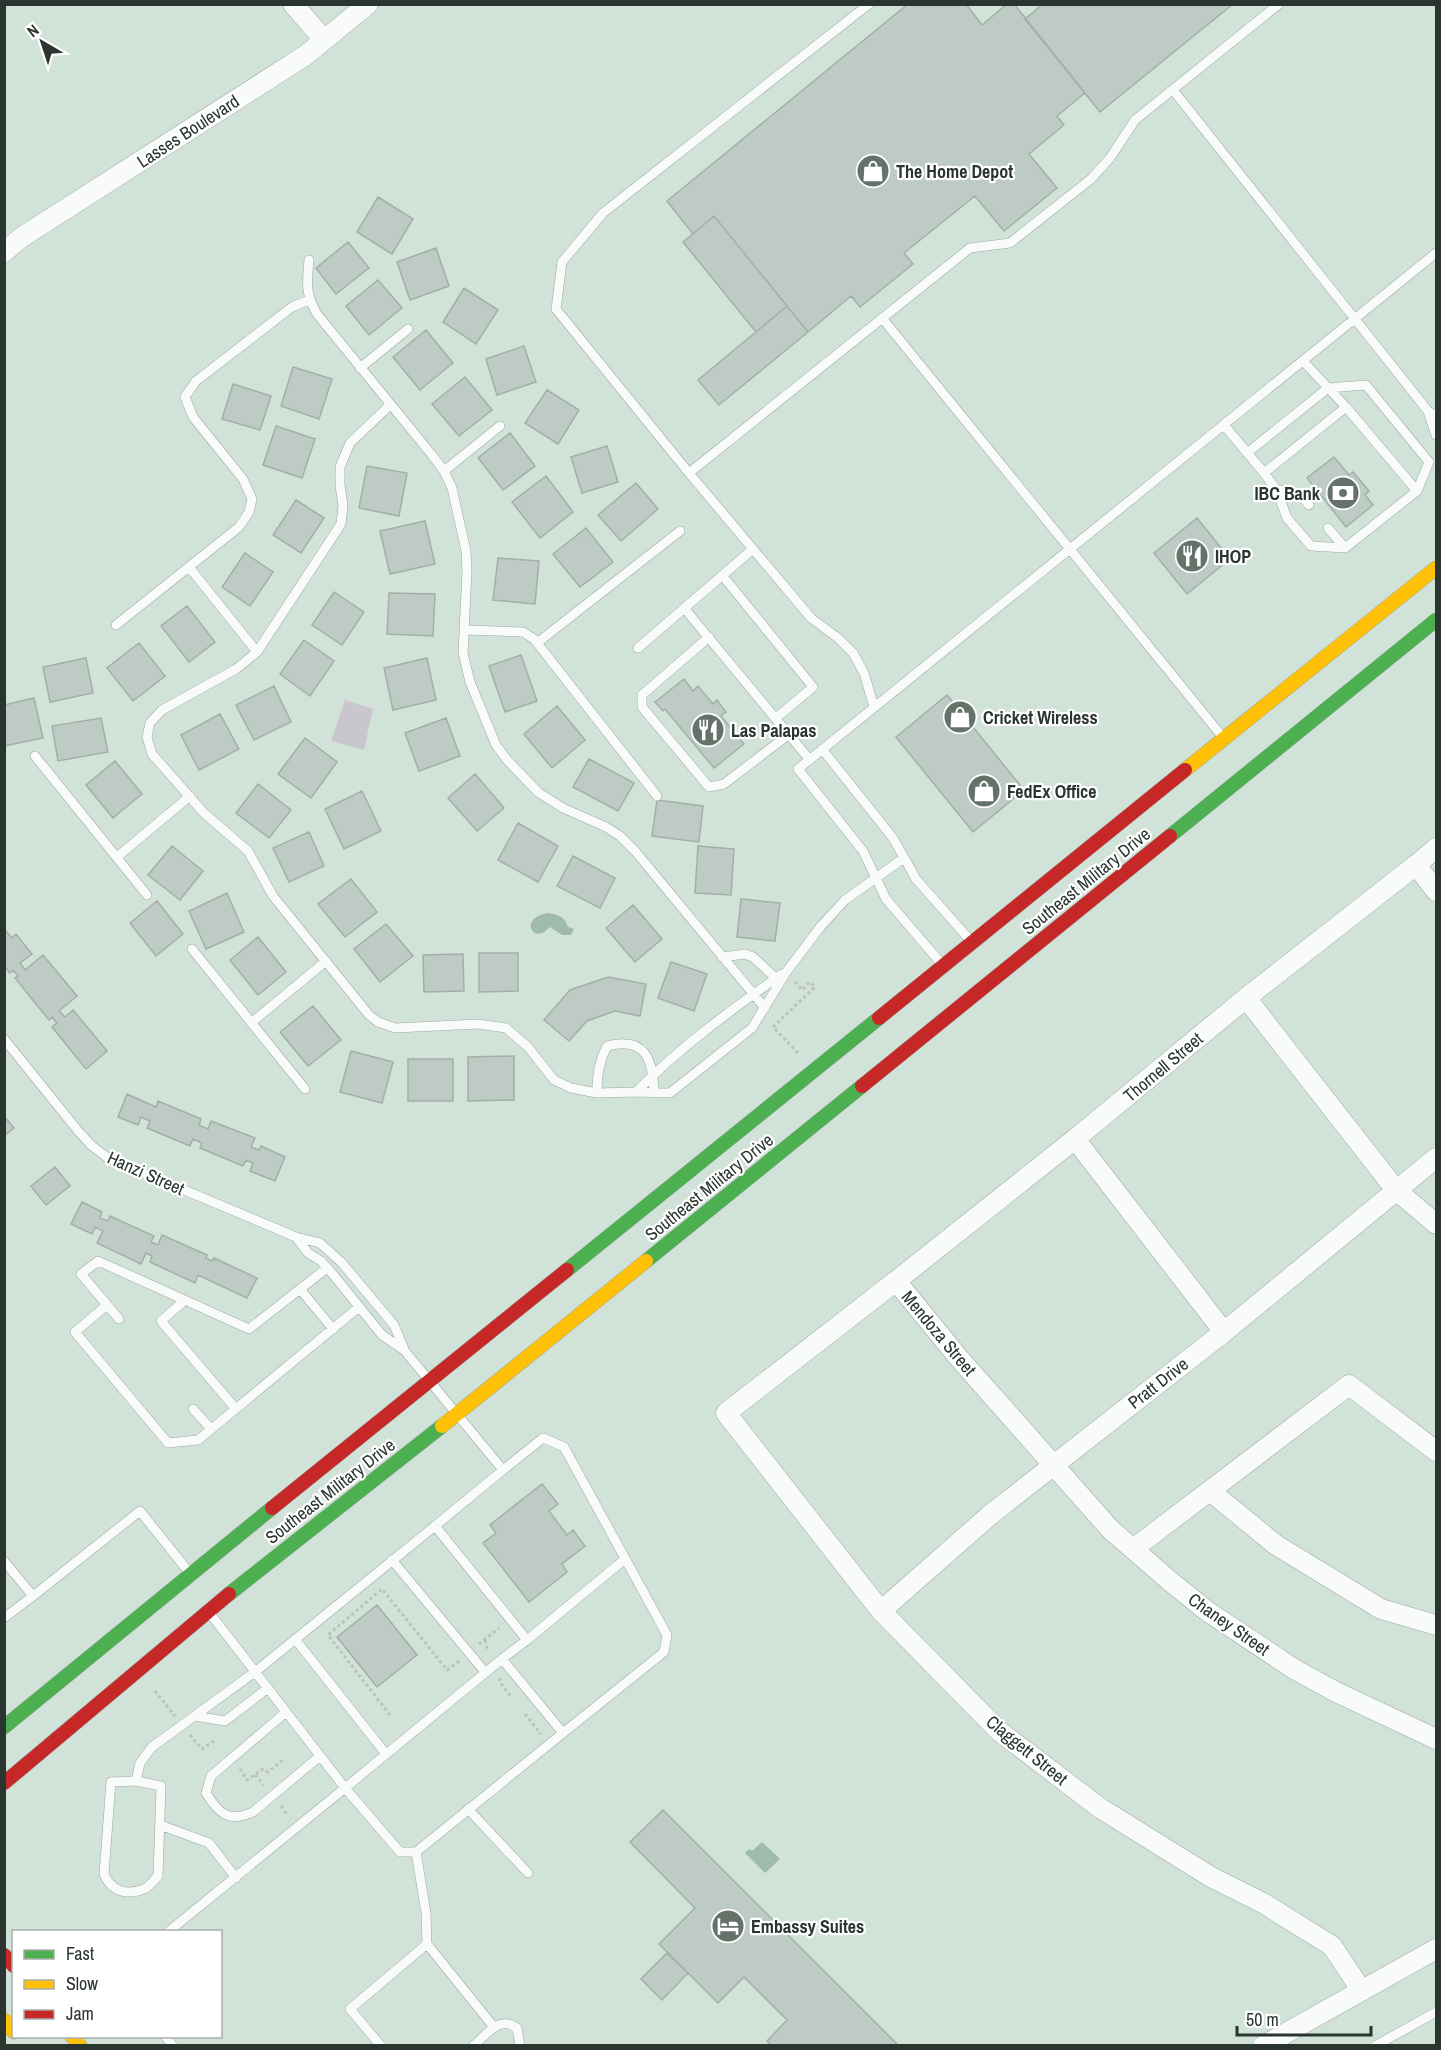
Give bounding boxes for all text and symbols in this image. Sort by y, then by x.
north arrow [12,12,72,72]
text: N [22,19,43,42]
street label: Lasses Boulevard [132,89,244,173]
shop icon: The Home Depot [855,153,891,189]
place label: The Home Depot [896,159,1013,184]
bank icon: IBC Bank [1325,475,1361,511]
place label: IBC Bank [1254,481,1321,506]
restaurant icon: IHOP [1174,538,1210,574]
place label: IHOP [1215,544,1251,569]
shop icon: Cricket Wireless [942,699,978,735]
place label: Cricket Wireless [983,705,1098,730]
restaurant icon: Las Palapas [690,712,726,748]
place label: Las Palapas [731,718,816,743]
shop icon: FedEx Office [966,773,1002,809]
place label: FedEx Office [1007,779,1097,804]
street label: Southeast Military Drive [1017,821,1155,941]
street label: Thornell Street [1118,1026,1208,1108]
street label: Southeast Military Drive [640,1127,778,1247]
street label: Hanzi Street [103,1145,189,1201]
street label: Mendoza Street [896,1285,982,1381]
street label: Pratt Drive [1123,1351,1193,1415]
street label: Southeast Military Drive [260,1432,400,1550]
street label: Chaney Street [1183,1587,1275,1661]
street label: Claggett Street [981,1709,1073,1791]
hotel icon: Embassy Suites [710,1908,746,1944]
place label: Embassy Suites [751,1914,864,1939]
legend [12,1930,222,2038]
text: Fast [66,1941,94,1966]
text: Slow [66,1971,98,1996]
scale bar [1237,1999,1370,2037]
text: Jam [66,2001,94,2026]
text: 50 m [1246,2007,1279,2032]

